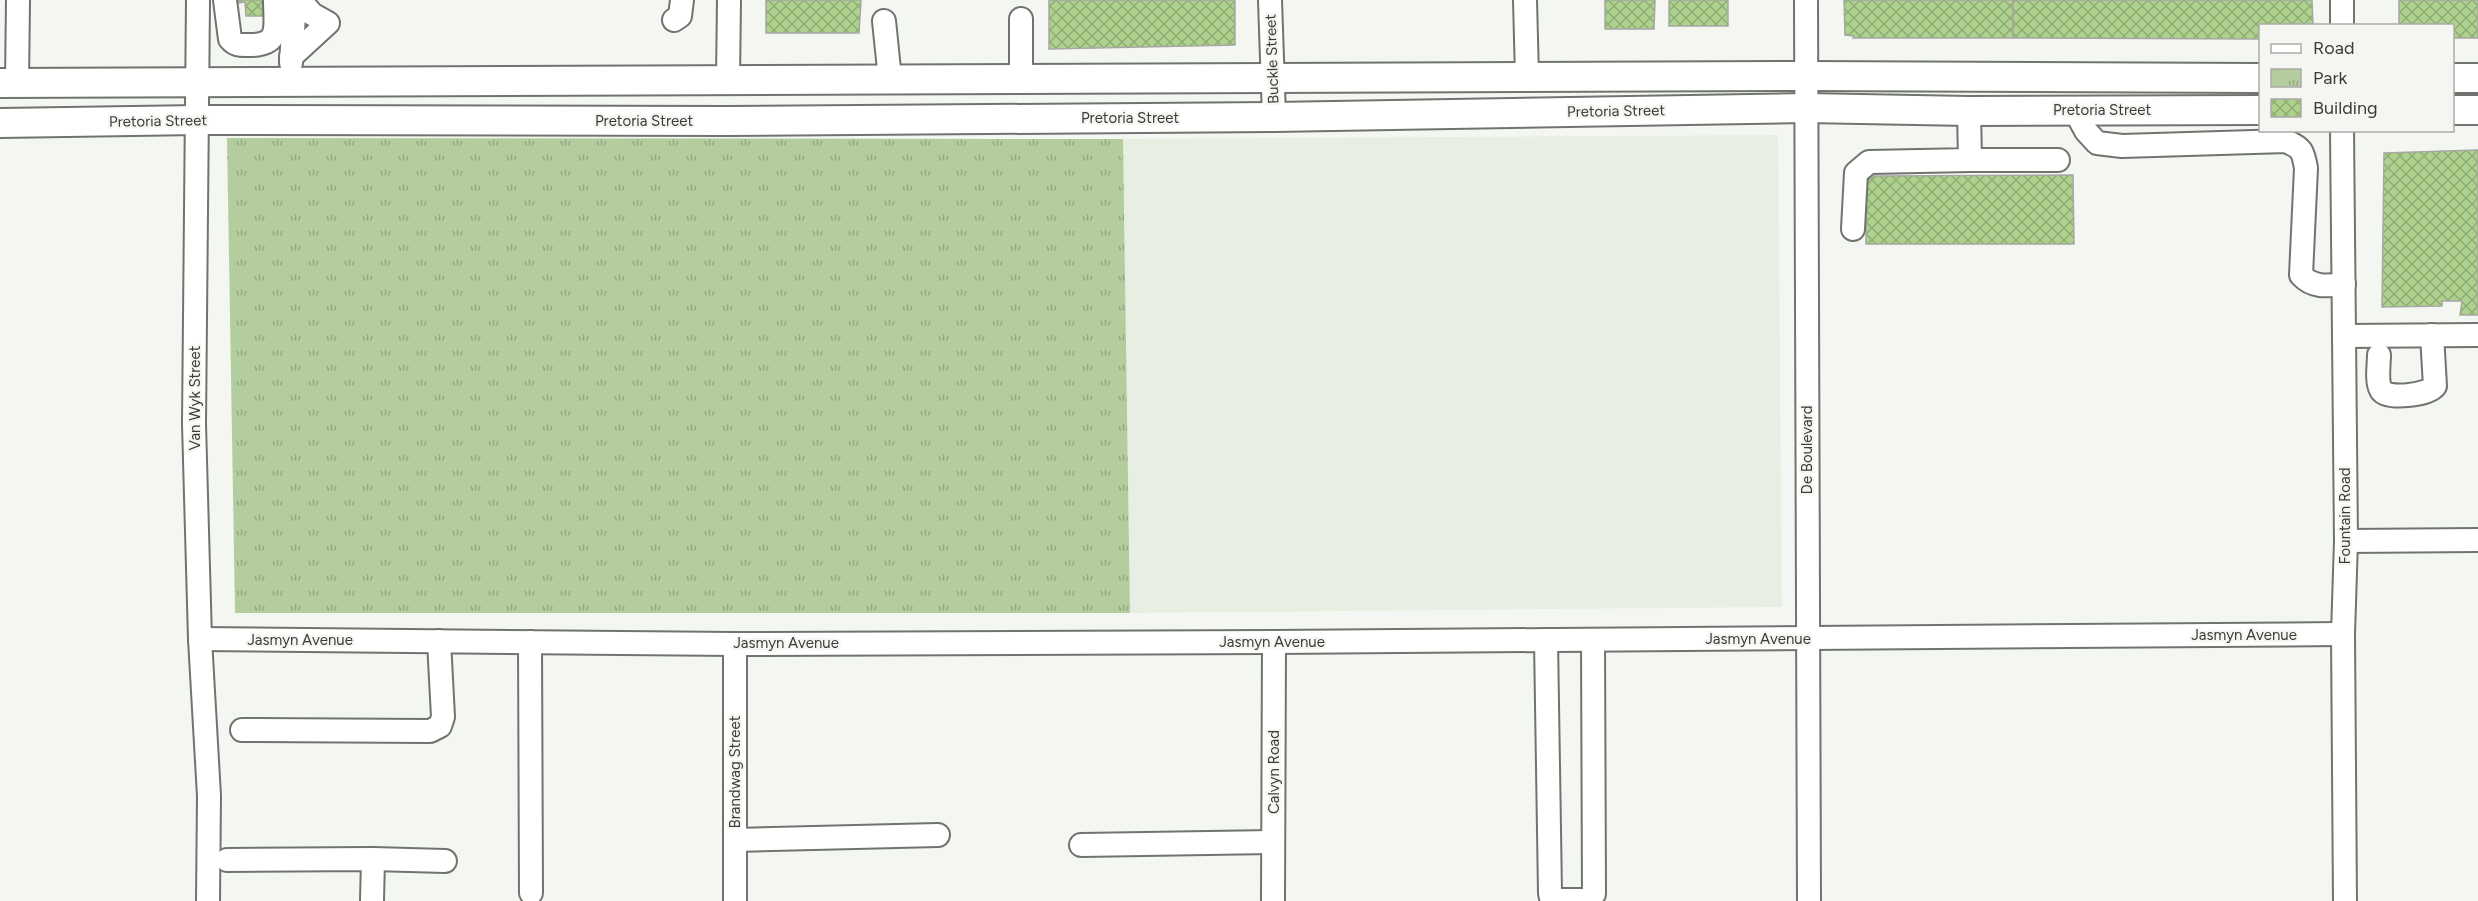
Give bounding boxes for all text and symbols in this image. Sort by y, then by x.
street label: Buckle Street [1261,13,1283,104]
legend [2259,24,2454,132]
text: Road [2313,37,2354,59]
text: Park [2313,67,2348,89]
text: Building [2313,97,2378,119]
street label: Pretoria Street [1567,101,1666,121]
street label: Pretoria Street [2053,101,2151,119]
street label: Pretoria Street [1081,109,1179,127]
street label: Pretoria Street [109,111,208,131]
street label: Pretoria Street [595,112,693,130]
street label: Van Wyk Street [186,345,204,450]
street label: De Boulevard [1798,406,1816,494]
street label: Fountain Road [2336,468,2354,564]
street label: Jasmyn Avenue [2191,626,2297,644]
street label: Jasmyn Avenue [1705,630,1811,648]
street label: Jasmyn Avenue [247,631,353,649]
street label: Jasmyn Avenue [1219,633,1325,651]
street label: Jasmyn Avenue [733,634,839,652]
street label: Brandwag Street [726,715,744,828]
street label: Calvyn Road [1265,730,1283,814]

